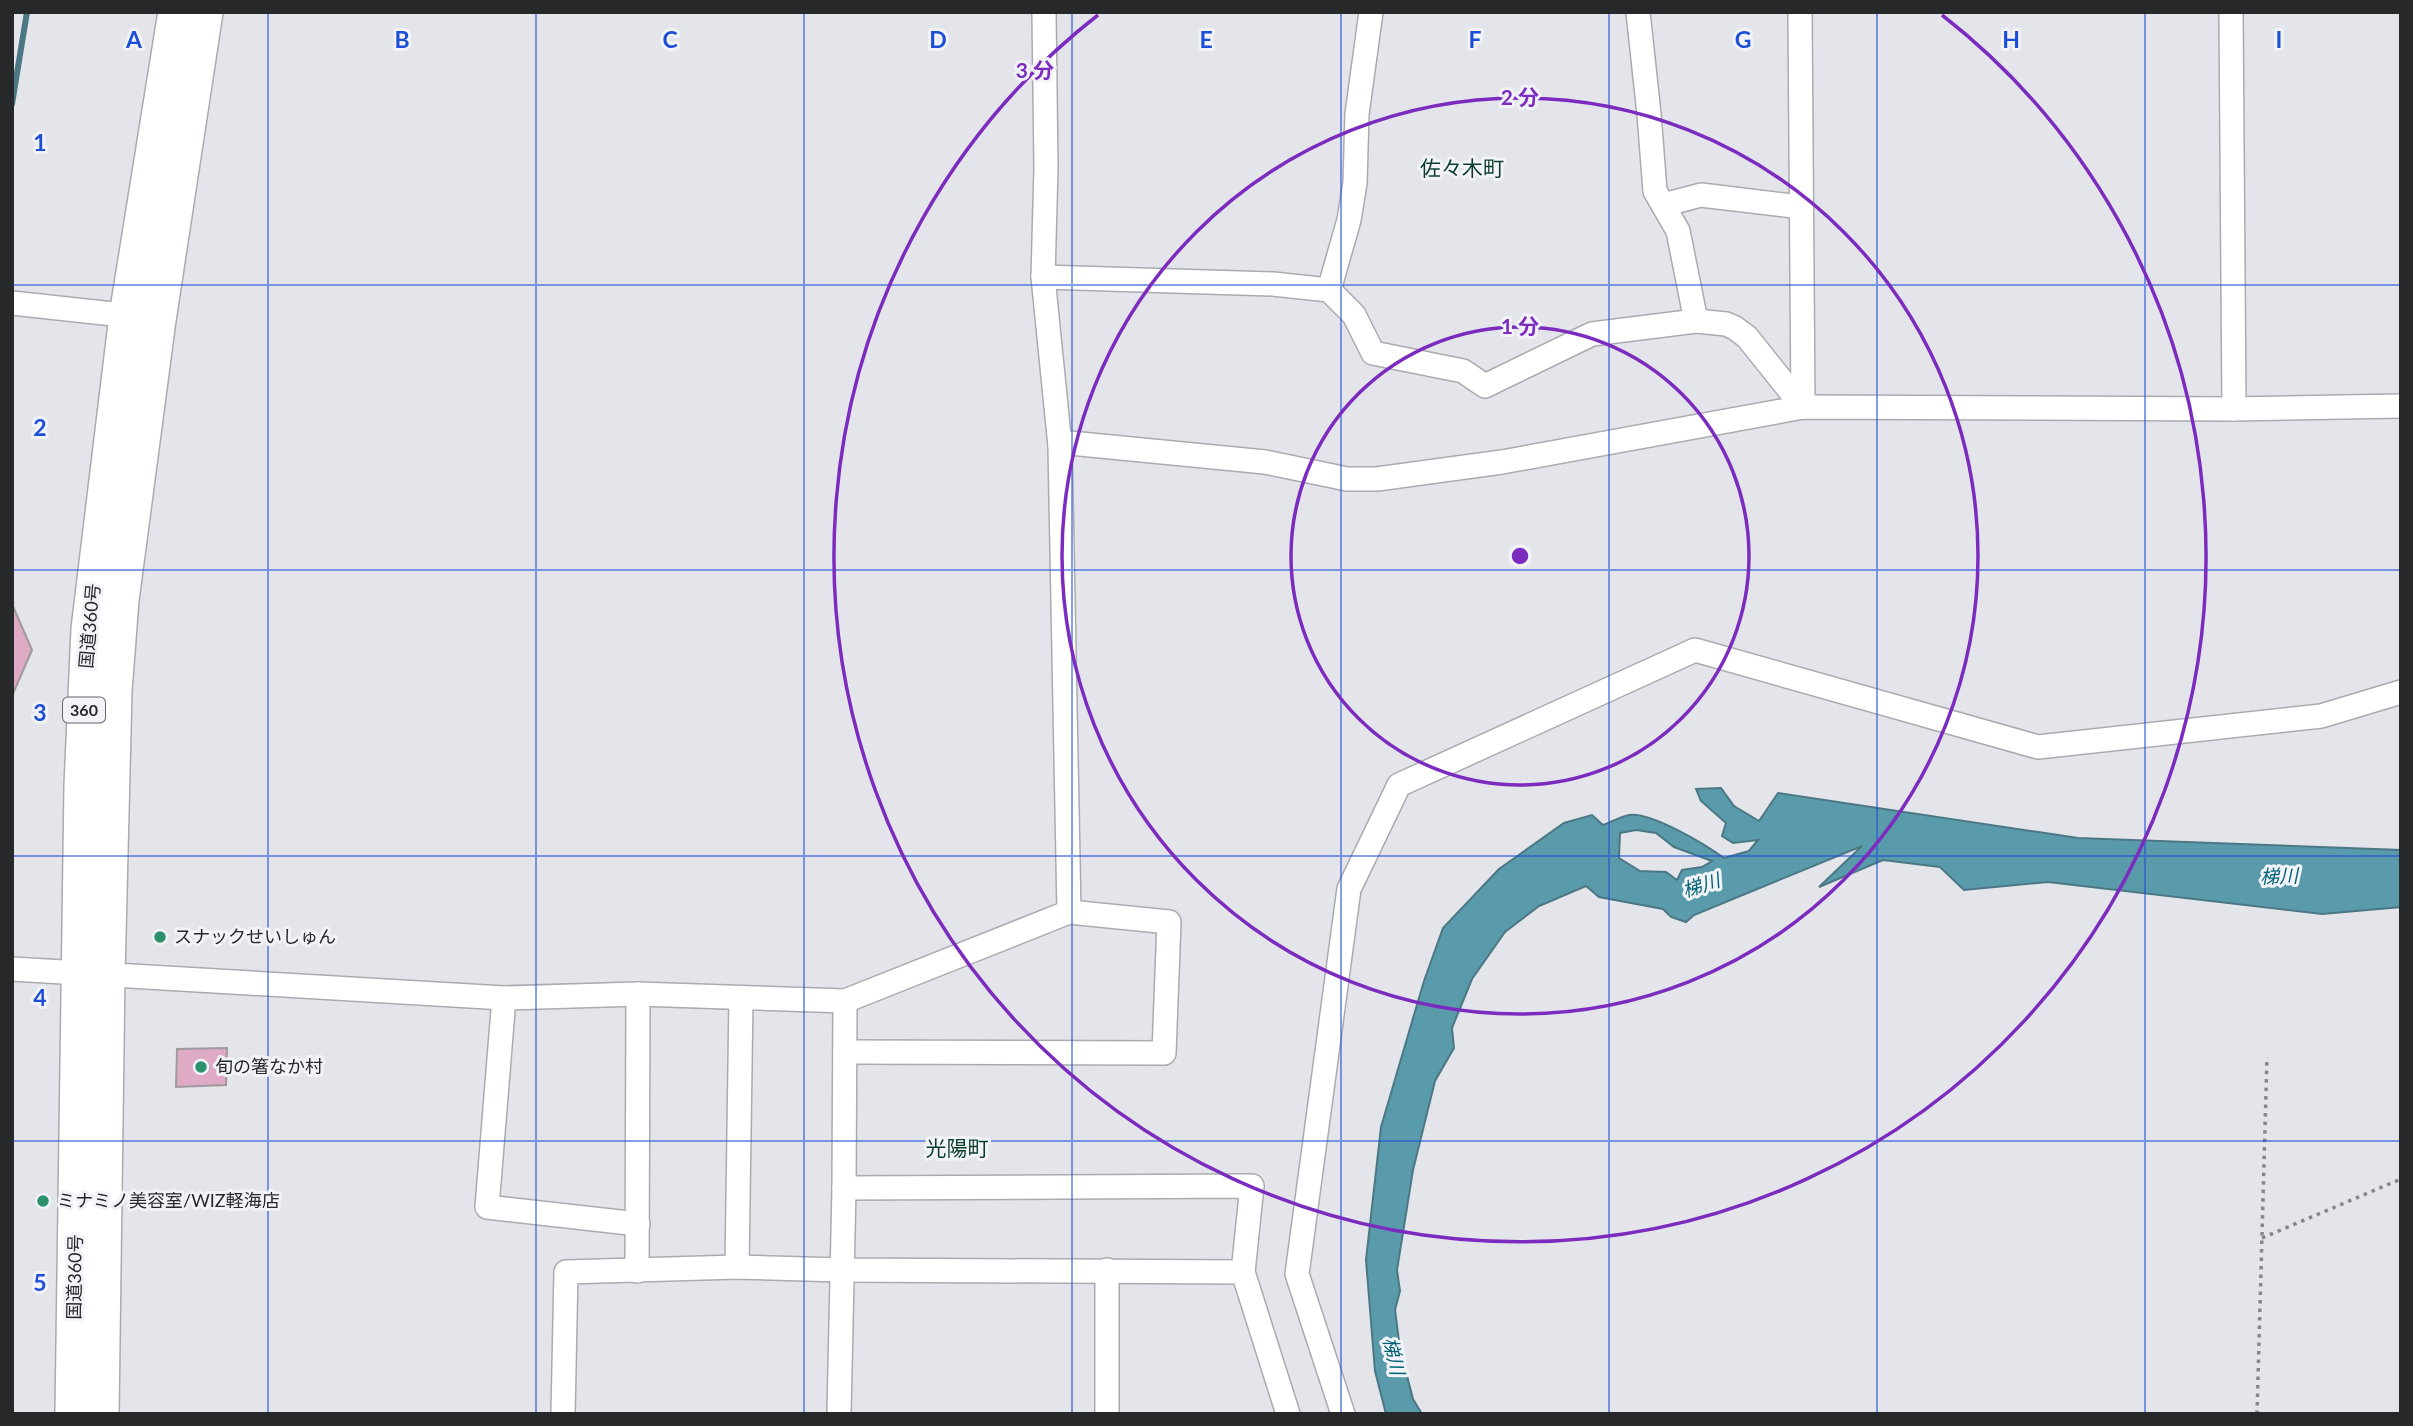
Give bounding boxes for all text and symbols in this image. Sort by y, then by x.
text: A [125,25,143,53]
text: B [394,25,410,53]
text: C [662,25,678,53]
text: D [929,25,947,53]
text: E [1199,25,1213,53]
text: F [1468,25,1482,53]
text: G [1735,25,1751,53]
text: H [2002,25,2020,53]
text: I [2276,25,2282,53]
text: 3 分 [1016,57,1054,82]
text: 2 分 [1501,84,1539,109]
text: 1 [33,128,47,156]
district label: 佐々木町 [1420,155,1504,180]
text: 1 分 [1501,313,1539,338]
text: 2 [33,413,47,441]
centre of rings [1508,544,1532,568]
street label: 国道360号 [74,582,104,669]
text: 3 [33,698,47,726]
road number: 360 [63,698,105,722]
water label: 梯川 [2260,863,2300,888]
water label: 梯川 [1679,867,1724,901]
place label: スナックせいしゅん [174,925,336,947]
marker: スナックせいしゅん [152,929,168,945]
text: 4 [33,983,47,1011]
place label: 旬の箸なか村 [215,1055,323,1077]
marker: 旬の箸なか村 [193,1059,209,1075]
district label: 光陽町 [926,1135,989,1160]
place label: ミナミノ美容室/WIZ軽海店 [57,1189,280,1211]
marker: ミナミノ美容室/WIZ軽海店 [35,1193,51,1209]
street label: 国道360号 [62,1234,86,1320]
text: 5 [33,1268,47,1296]
water label: 梯川 [1379,1335,1410,1379]

